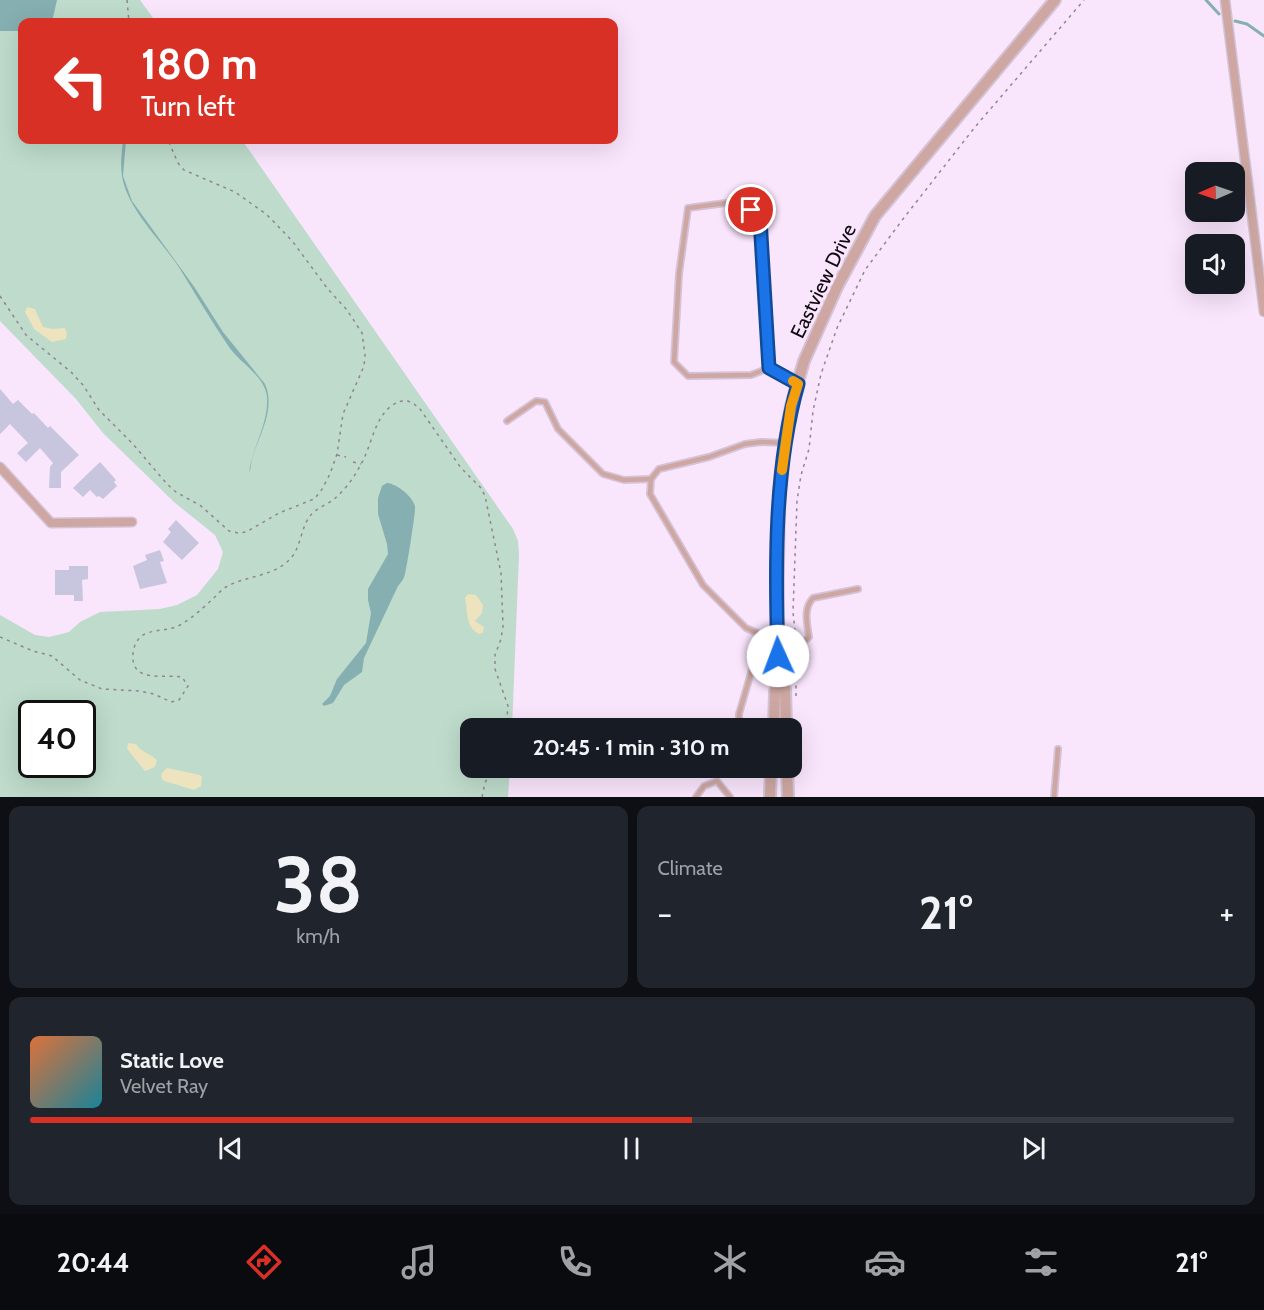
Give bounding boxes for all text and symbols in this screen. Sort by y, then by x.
text: 180 m [141,38,257,90]
icon: left [42,42,120,120]
text: Turn left [141,90,235,123]
north arrow [1185,162,1245,222]
map controls [1185,162,1245,294]
pin [725,184,776,235]
icon: arrive [734,193,767,226]
street label: Eastview Drive [785,220,861,342]
button: sound [1185,234,1245,294]
position arrow [746,624,810,688]
speed limit sign: 40 [18,700,96,778]
text: 20:45 · 1 min · 310 m [533,734,729,761]
text: 38 [274,837,363,932]
text: Climate [658,856,723,880]
text: 21° [919,886,972,940]
text: − [658,893,672,933]
text: + [1219,893,1234,933]
text: km/h [296,924,340,948]
text: Static Love [120,1047,224,1074]
text: Velvet Ray [120,1074,208,1098]
icon: previous [214,1132,247,1165]
icon: pause [615,1132,648,1165]
icon: next [1017,1132,1050,1165]
icon: directions [243,1241,285,1283]
icon: music [398,1241,440,1283]
icon: phone [554,1241,596,1283]
icon: climate [709,1241,751,1283]
icon: car [864,1241,906,1283]
icon: filters [1020,1241,1062,1283]
text: 20:44 [57,1246,130,1279]
text: 21° [1175,1246,1207,1279]

